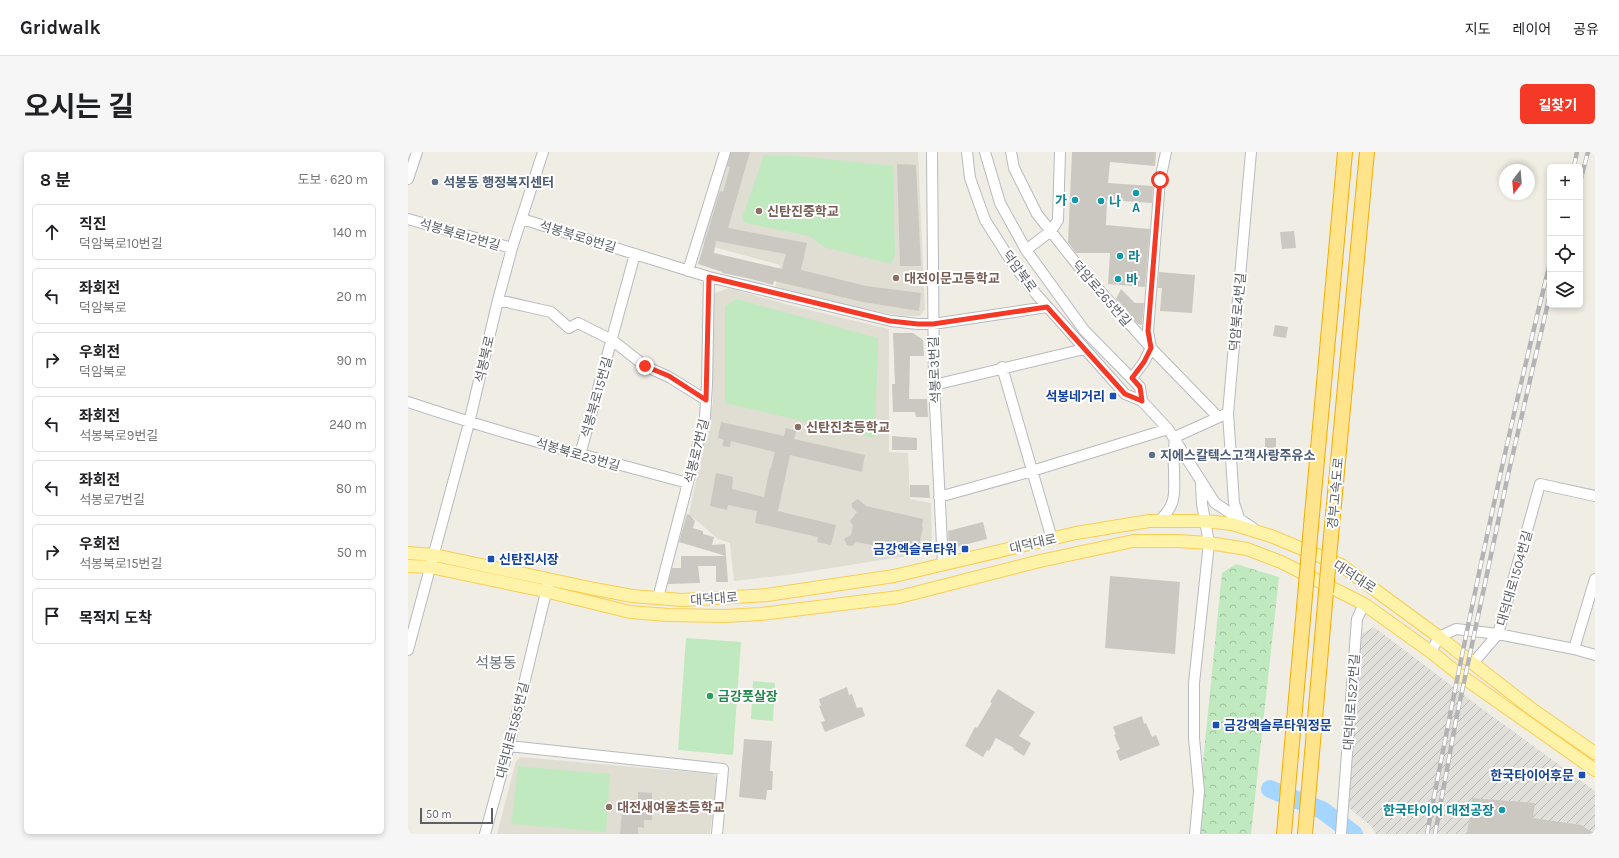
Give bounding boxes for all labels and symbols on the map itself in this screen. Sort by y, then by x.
north arrow [1499,164,1535,200]
route start [1151,171,1169,189]
place label: 석봉동 행정복지센터 [443,175,554,190]
marker: 석봉동 행정복지센터 [430,177,440,187]
marker: A [1131,188,1141,198]
place label: 가 [1055,193,1067,208]
place label: 나 [1109,194,1121,209]
marker: 가 [1070,195,1080,205]
marker: 나 [1096,196,1106,206]
place label: A [1132,200,1140,215]
place label: 신탄진중학교 [767,204,839,219]
marker: 신탄진중학교 [754,206,764,216]
street label: 석봉북로12번길 [418,216,502,253]
street label: 석봉북로9번길 [538,218,618,255]
street label: 덕암북로 [999,248,1040,295]
place label: 라 [1128,249,1140,264]
marker: 라 [1115,251,1125,261]
street label: 덕암로265번길 [1069,257,1134,329]
place label: 대전이문고등학교 [904,271,1000,286]
place label: 바 [1126,272,1138,287]
street label: 덕암북로4번길 [1227,272,1248,352]
marker: 대전이문고등학교 [891,273,901,283]
marker: 바 [1113,274,1123,284]
street label: 석봉북로 [472,334,497,384]
street label: 석봉로3번길 [926,336,943,404]
street label: 석봉북로15번길 [578,355,615,439]
route end [636,357,654,375]
place label: 석봉네거리 [1045,389,1105,404]
marker: 석봉네거리 [1108,391,1118,401]
street label: 석봉로7번길 [681,417,712,485]
place label: 신탄진초등학교 [806,420,890,435]
marker: 신탄진초등학교 [793,422,803,432]
street label: 석봉북로23번길 [534,435,622,474]
place label: 지에스칼텍스고객사랑주유소 [1160,448,1316,463]
marker: 지에스칼텍스고객사랑주유소 [1147,450,1157,460]
street label: 경부고속도로 [1325,457,1346,529]
street label: 대덕대로1504번길 [1494,529,1535,627]
street label: 대덕대로 [1008,531,1058,556]
place label: 금강엑슬루타워 [873,542,957,557]
marker: 금강엑슬루타워 [960,544,970,554]
place label: 신탄진시장 [499,552,559,567]
marker: 신탄진시장 [486,554,496,564]
street label: 대덕대로 [1331,557,1379,596]
street label: 대덕대로 [690,589,738,608]
street label: 대덕대로1527번길 [1341,653,1362,751]
district label: 석봉동 [475,654,517,672]
street label: 대덕대로1585번길 [493,680,532,780]
place label: 금강풋살장 [718,689,778,704]
marker: 금강풋살장 [705,691,715,701]
place label: 금강엑슬루타워정문 [1224,718,1332,733]
marker: 금강엑슬루타워정문 [1211,720,1221,730]
place label: 한국타이어후문 [1490,768,1574,783]
marker: 한국타이어후문 [1577,770,1587,780]
place label: 대전새여울초등학교 [617,800,725,815]
marker: 대전새여울초등학교 [604,802,614,812]
place label: 한국타이어 대전공장 [1383,803,1494,818]
marker: 한국타이어 대전공장 [1497,805,1507,815]
scale bar [420,806,493,825]

